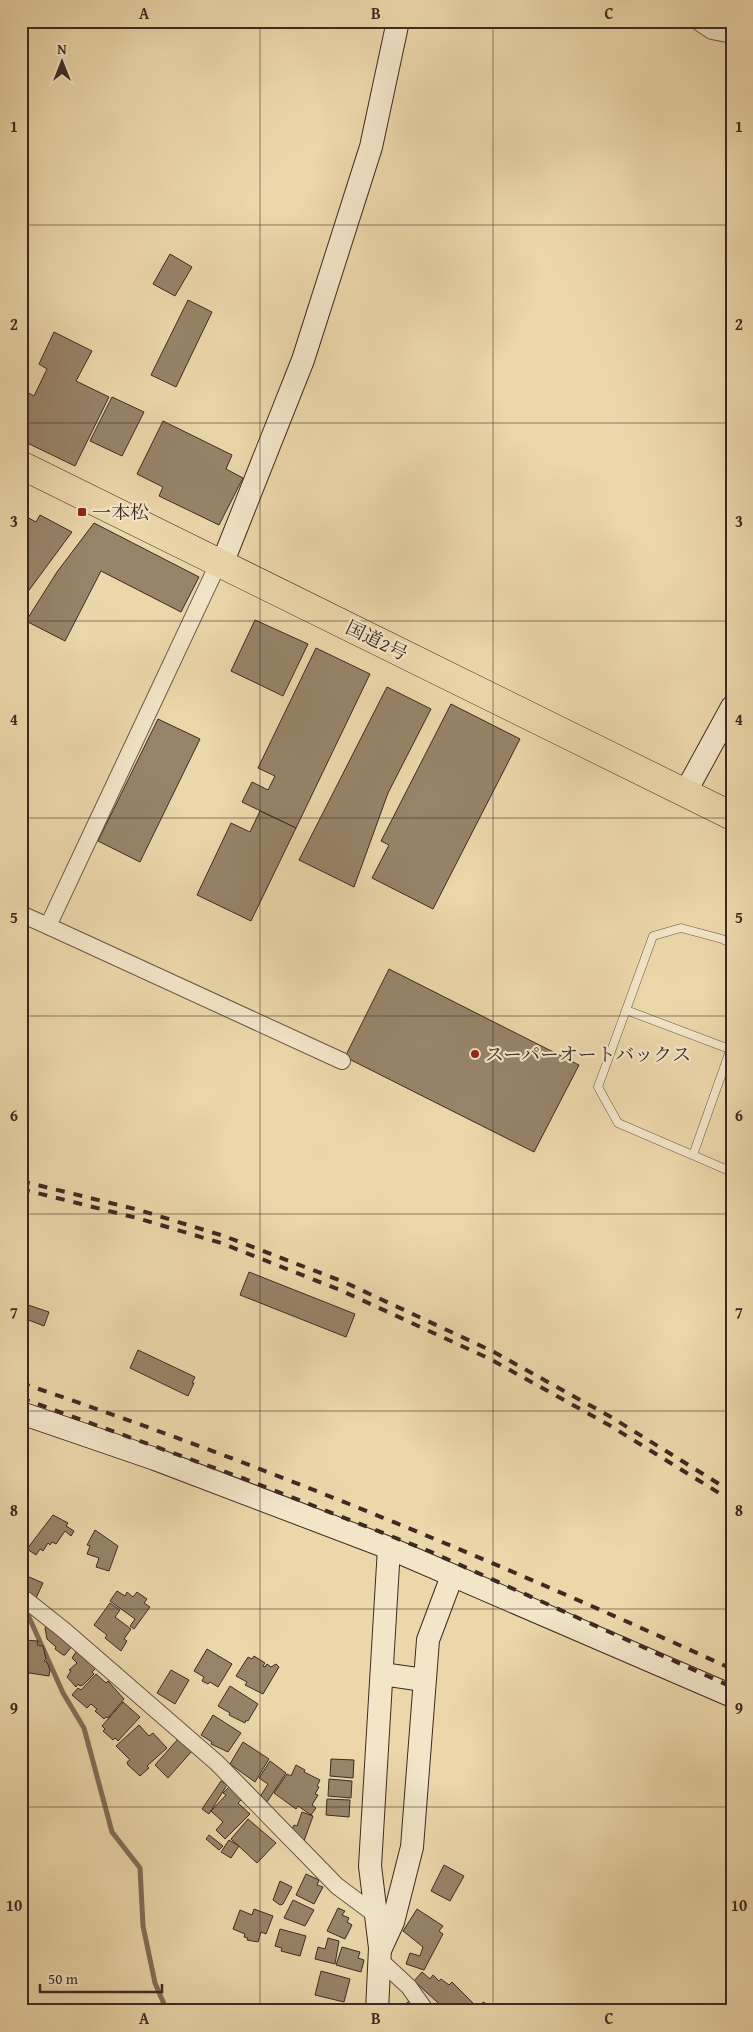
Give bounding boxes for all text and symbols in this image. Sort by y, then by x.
text: A [139,1,150,25]
text: B [371,1,381,25]
text: C [604,1,614,25]
north arrow [38,38,88,88]
text: N [57,39,67,59]
text: 1 [10,114,18,138]
text: 1 [735,114,743,138]
text: 2 [10,312,18,336]
text: 2 [735,312,743,336]
place label: 一本松 [92,498,149,526]
marker: 一本松 [76,506,88,518]
text: 3 [10,509,18,533]
text: 3 [735,509,743,533]
street label: 国道2号 [341,613,413,667]
text: 4 [10,707,18,731]
text: 4 [735,707,743,731]
text: 5 [10,905,18,929]
text: 5 [735,905,743,929]
place label: スーパーオートバックス [485,1040,691,1068]
marker: スーパーオートバックス [469,1048,481,1060]
text: 6 [10,1103,18,1127]
text: 6 [735,1103,743,1127]
text: 7 [10,1300,18,1324]
text: 7 [735,1300,743,1324]
text: 8 [10,1498,18,1522]
text: 8 [735,1498,743,1522]
text: 9 [10,1696,18,1720]
text: 9 [735,1696,743,1720]
text: 10 [6,1893,22,1917]
text: 10 [731,1893,747,1917]
scale bar [40,1962,162,1994]
text: 50 m [48,1968,79,1989]
text: A [139,2006,150,2030]
text: B [371,2006,381,2030]
text: C [604,2006,614,2030]

